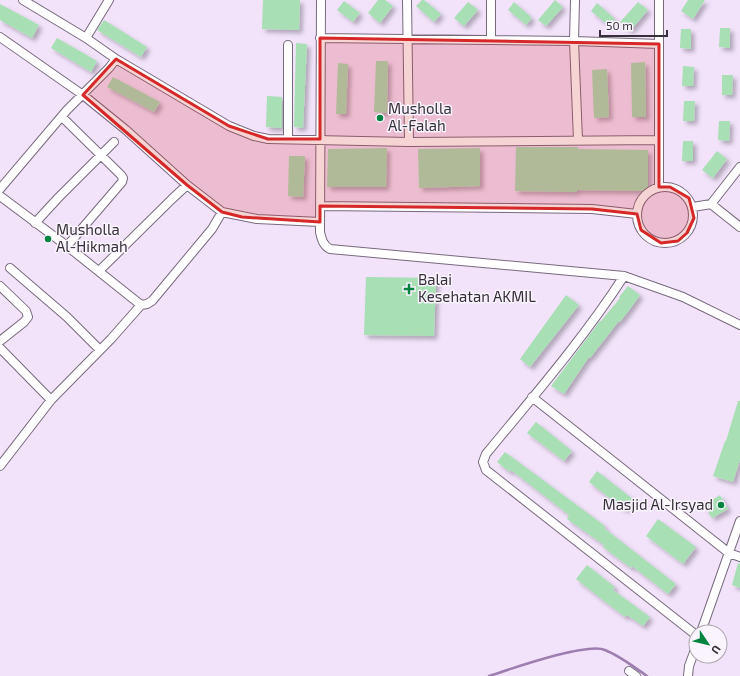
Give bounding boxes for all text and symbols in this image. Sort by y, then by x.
scale bar [600,12,667,38]
text: 50 m [606,18,633,32]
place label: Musholla Al-Falah [388,99,452,134]
marker: Musholla Al-Falah [375,113,385,123]
place label: Musholla Al-Hikmah [56,220,128,255]
marker: Musholla Al-Hikmah [43,234,53,244]
place label: Balai Kesehatan AKMIL [418,270,536,305]
marker: Balai Kesehatan AKMIL [403,283,415,295]
place label: Masjid Al-Irsyad [602,495,713,514]
marker: Masjid Al-Irsyad [716,500,726,510]
north arrow [688,624,728,664]
text: U [709,643,724,657]

